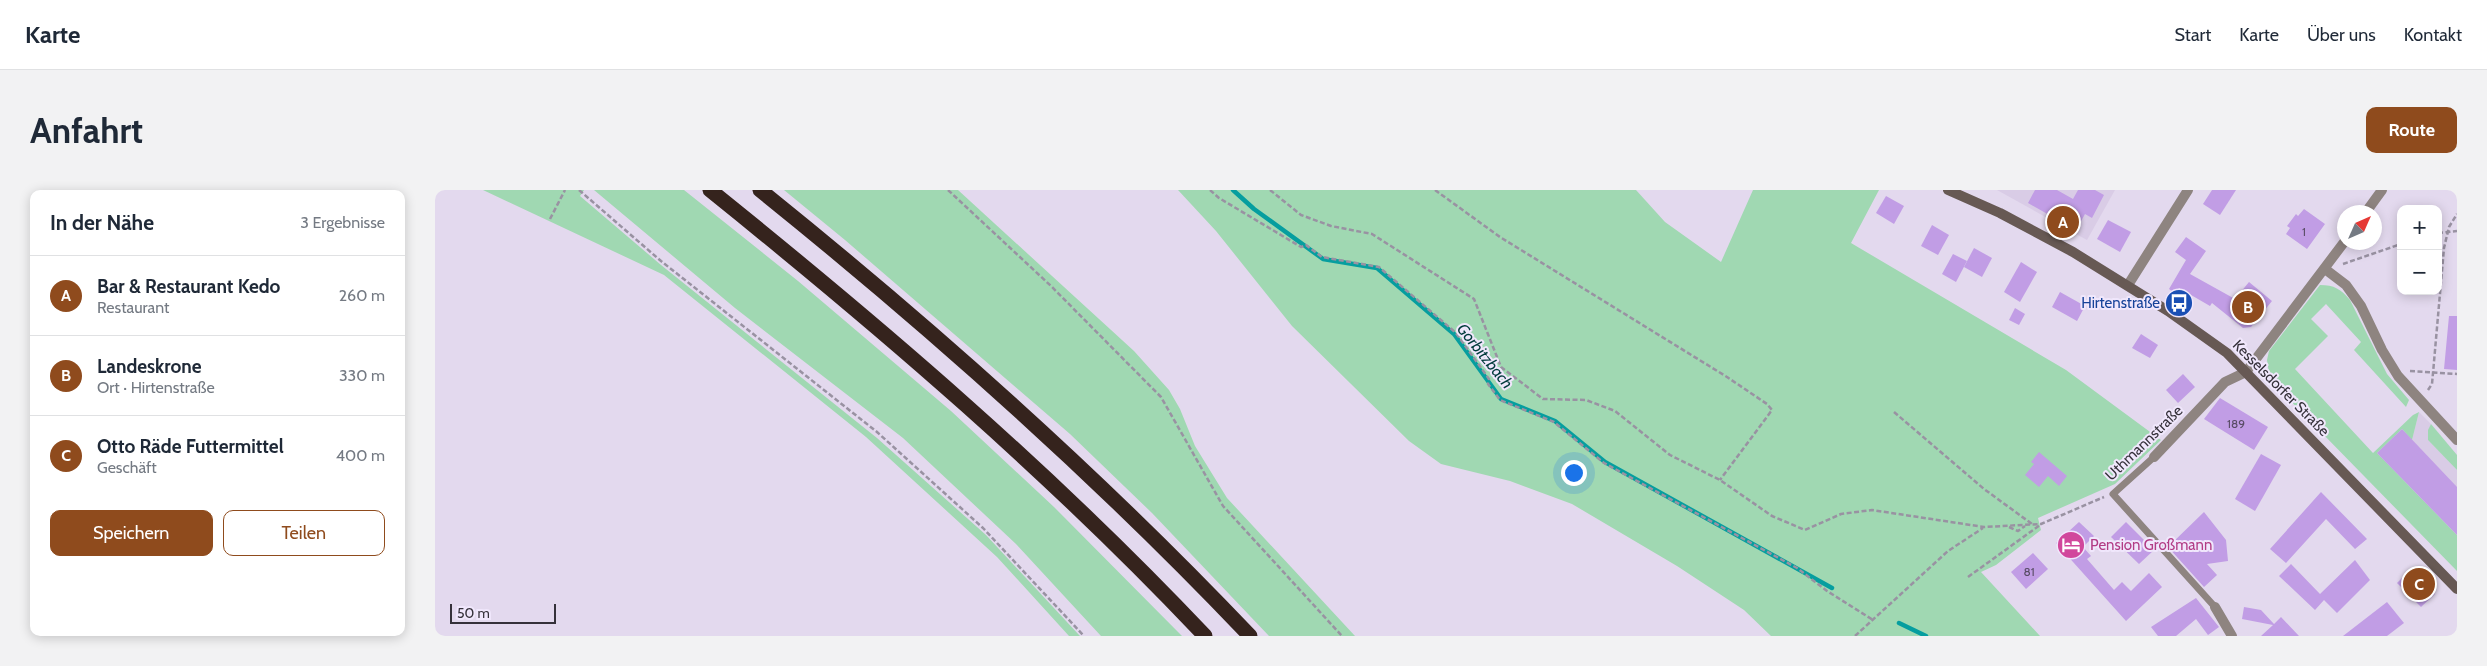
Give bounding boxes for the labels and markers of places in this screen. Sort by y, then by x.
pin: A [2047,203,2079,241]
bus stop icon: Hirtenstraße [2164,288,2194,318]
pin: B [2232,288,2264,326]
place label: Hirtenstraße [2081,294,2160,312]
hotel icon: Pension Großmann [2056,530,2086,560]
place label: Pension Großmann [2090,536,2212,554]
pin: C [2403,565,2435,603]

